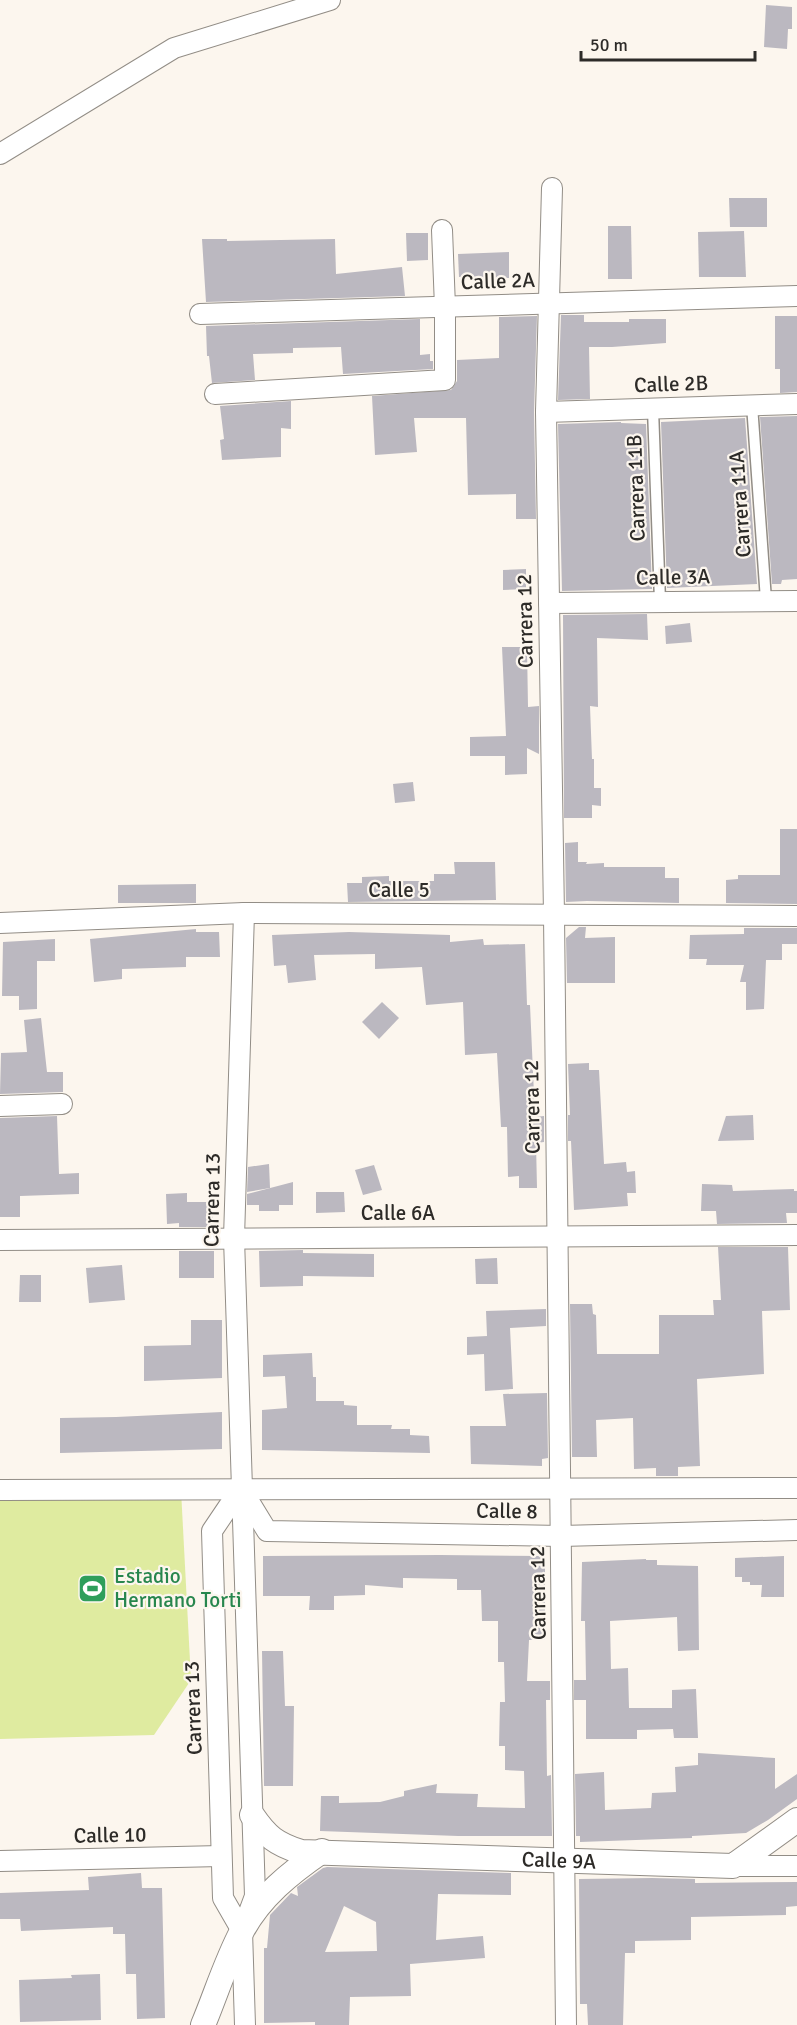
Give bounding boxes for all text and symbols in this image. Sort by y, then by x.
scale bar [581,24,755,62]
text: 50 m [590,34,628,56]
street label: Calle 2A [460,267,536,295]
street label: Calle 2B [633,370,709,398]
street label: Carrera 11B [621,434,651,542]
street label: Carrera 11A [723,450,757,558]
street label: Calle 3A [636,563,711,591]
street label: Carrera 12 [511,574,539,668]
street label: Calle 5 [368,877,430,903]
street label: Carrera 12 [518,1060,546,1154]
street label: Carrera 13 [198,1153,226,1247]
street label: Calle 6A [361,1200,435,1226]
street label: Calle 8 [476,1497,538,1525]
street label: Carrera 12 [524,1546,552,1640]
place label: Estadio Hermano Torti [114,1563,242,1613]
sports icon: Estadio Hermano Torti [77,1572,109,1604]
street label: Carrera 13 [178,1660,208,1756]
street label: Calle 10 [73,1821,147,1849]
street label: Calle 9A [521,1846,597,1875]

